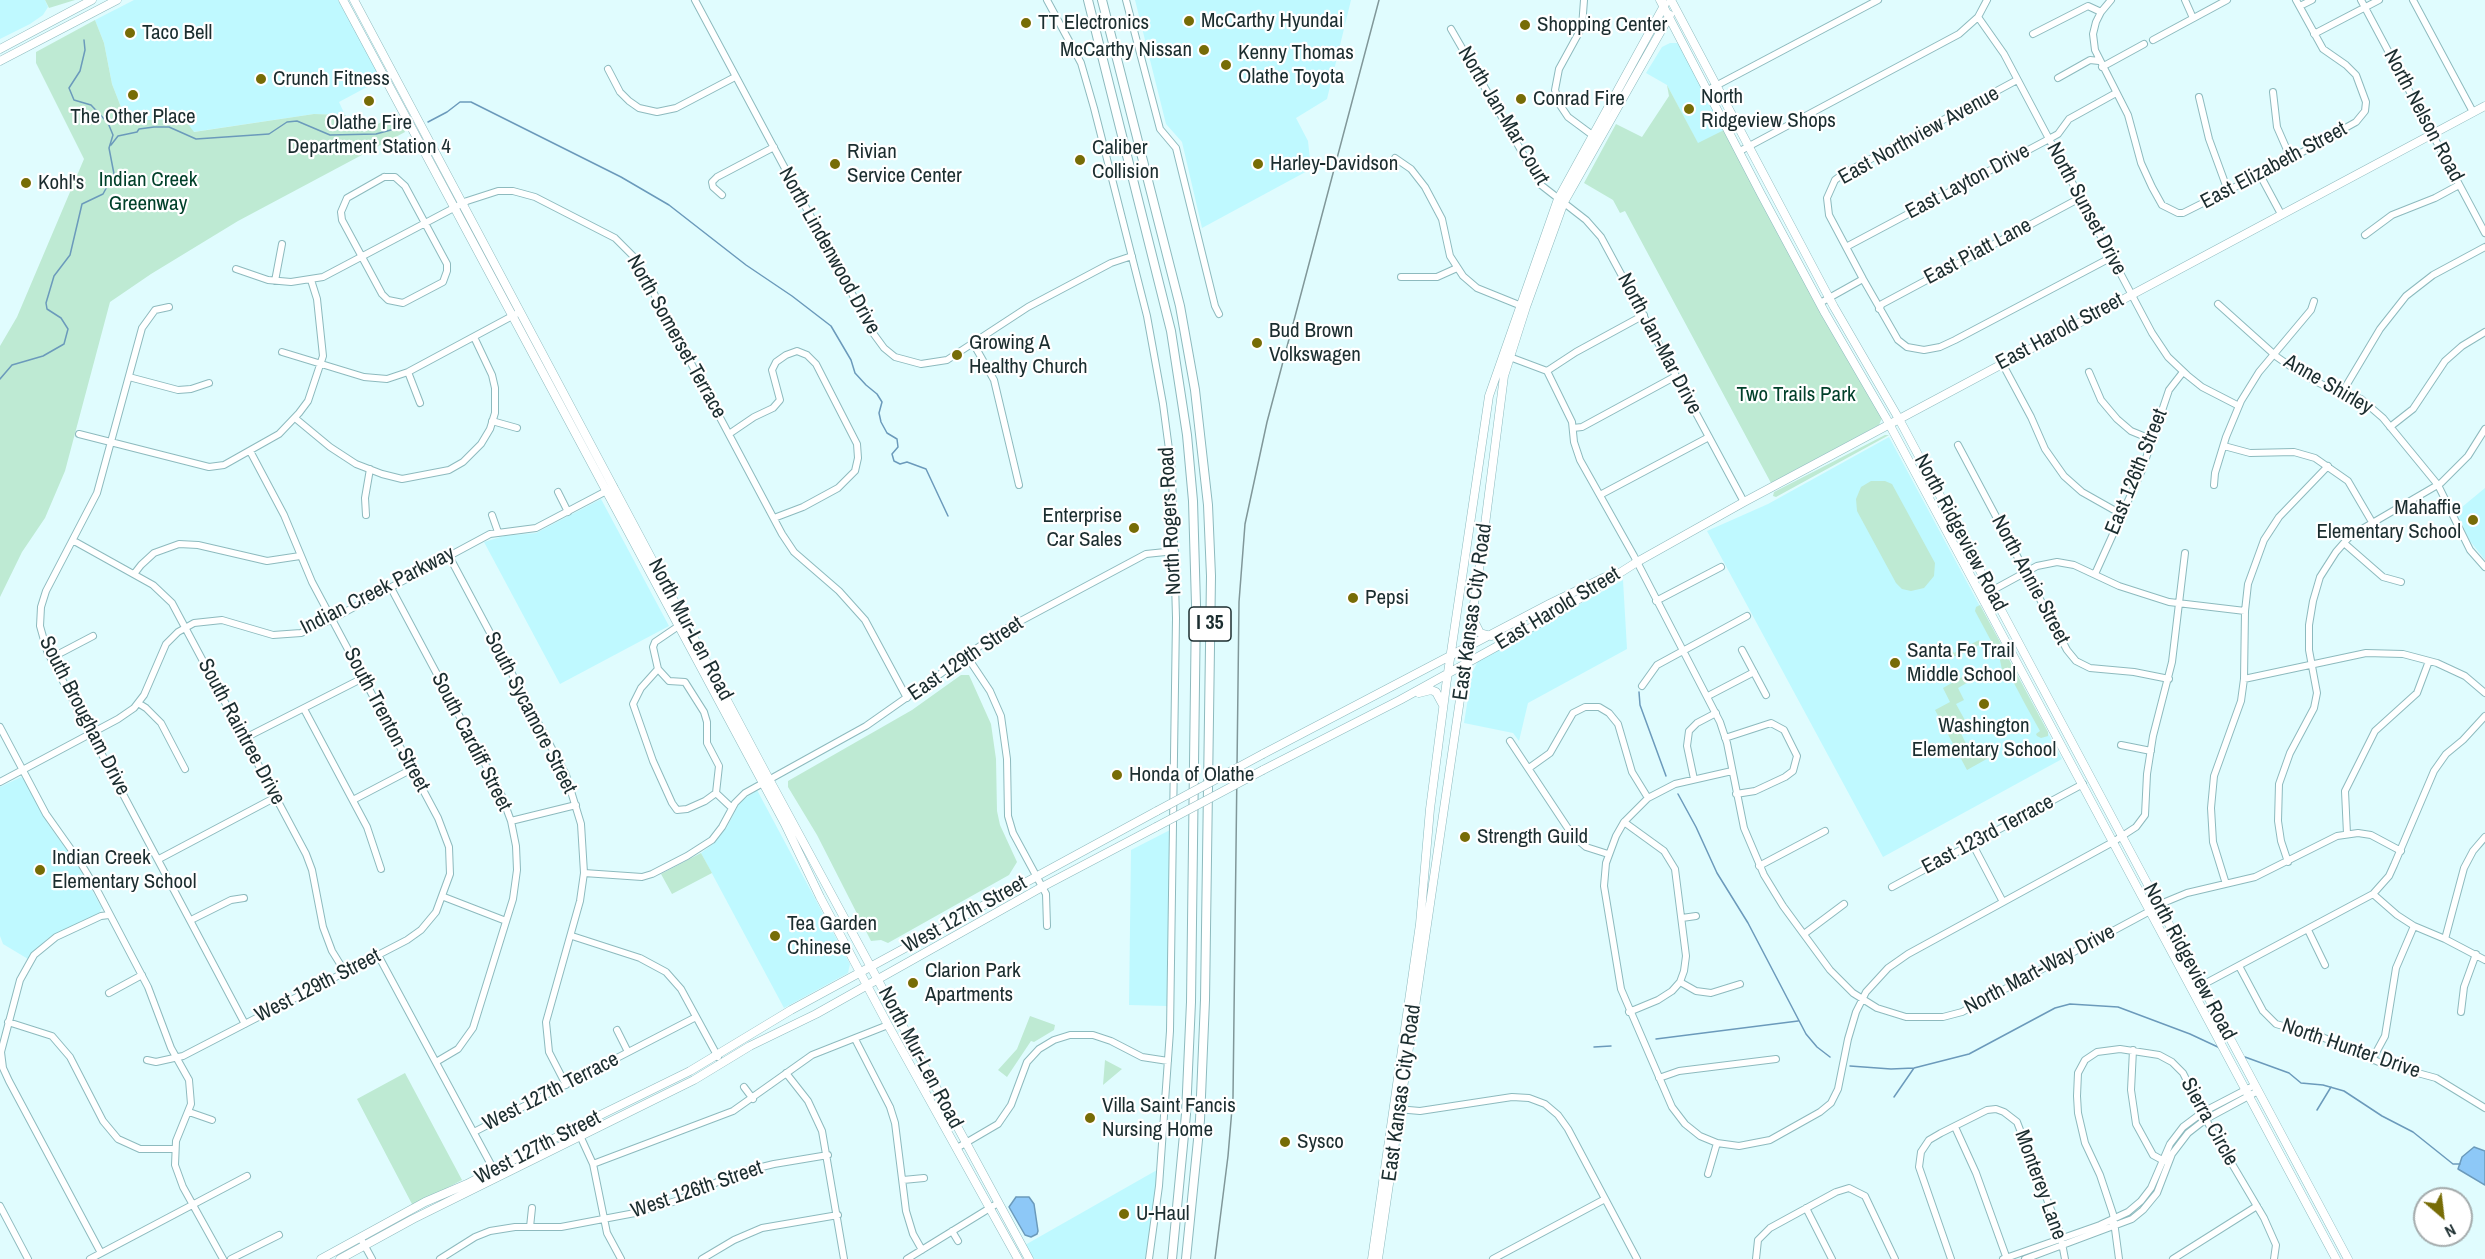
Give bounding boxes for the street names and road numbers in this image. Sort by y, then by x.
street label: North Jan-Mar Court [1452,42,1554,190]
street label: North Nelson Road [2378,45,2468,187]
street label: East Northview Avenue [1834,81,2004,191]
street label: East Elizabeth Street [2197,117,2351,215]
street label: North Sunset Drive [2041,138,2131,280]
street label: East Layton Drive [1902,139,2034,225]
street label: North Lindenwood Drive [773,163,885,339]
street label: East Piatt Lane [1920,213,2036,291]
street label: North Somerset Terrace [621,251,731,423]
street label: North Jan-Mar Drive [1611,269,1707,419]
street label: East Harold Street [1992,288,2128,376]
street label: Anne Shirley [2279,349,2377,421]
street label: East 126th Street [2100,406,2174,538]
street label: North Rogers Road [1155,446,1187,596]
street label: North Ridgeview Road [1908,450,2012,616]
street label: North Annie Street [1985,511,2075,649]
street label: East Kansas City Road [1448,522,1498,702]
street label: Indian Creek Parkway [297,541,459,641]
street label: North Mur-Len Road [642,555,738,705]
street label: East Harold Street [1491,562,1625,656]
road number: I 35 [1189,607,1231,641]
street label: East 129th Street [904,611,1028,707]
street label: South Sycamore Street [478,628,582,798]
street label: South Brougham Drive [33,632,135,800]
street label: South Trenton Street [337,644,435,796]
street label: South Raintree Drive [192,655,290,809]
street label: South Cardiff Street [425,669,517,815]
street label: East 123rd Terrace [1918,790,2058,880]
street label: West 127th Street [899,871,1031,959]
street label: North Ridgeview Road [2137,879,2241,1045]
street label: North Mart-Way Drive [1960,920,2120,1020]
street label: West 129th Street [251,944,385,1028]
street label: North Mur-Len Road [872,983,968,1133]
street label: East Kansas City Road [1377,1003,1427,1183]
street label: North Hunter Drive [2279,1014,2423,1084]
street label: West 127th Terrace [479,1047,623,1137]
street label: Sierra Circle [2175,1074,2243,1170]
street label: West 127th Street [471,1106,605,1190]
street label: Monterey Lane [2009,1127,2071,1243]
street label: West 126th Street [628,1156,766,1224]

